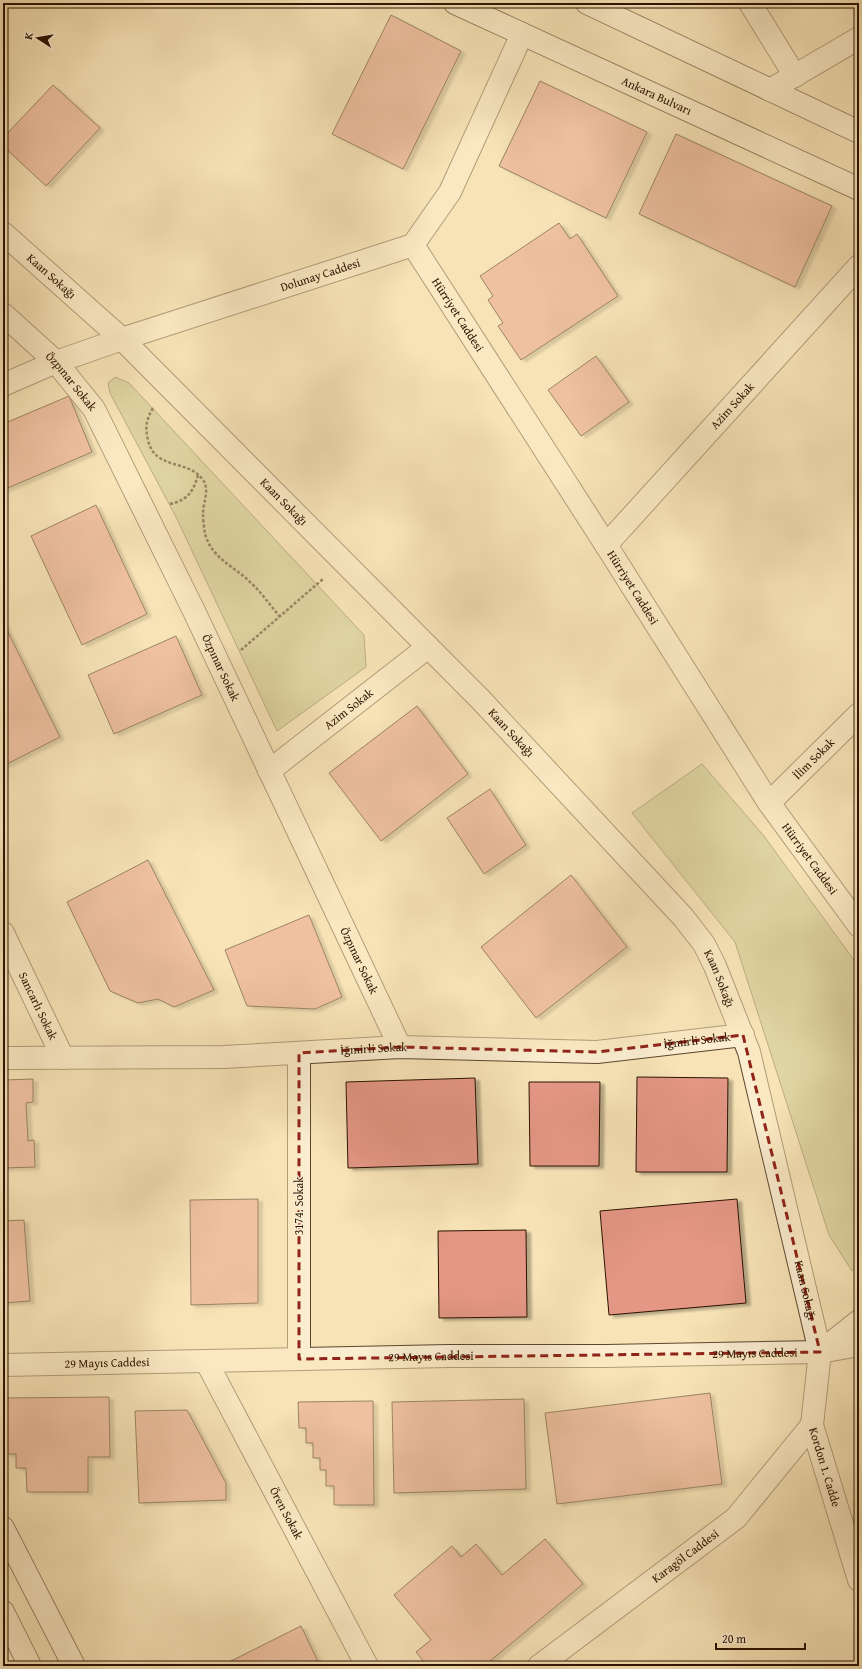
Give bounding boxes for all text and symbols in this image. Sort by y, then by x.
north arrow [18,18,58,58]
text: K [20,31,37,41]
street label: Ankara Bulvarı [619,72,695,119]
street label: Kaan Sokağı [23,249,81,303]
street label: Dolunay Caddesi [278,253,363,295]
street label: Hürriyet Caddesi [428,274,489,355]
street label: Özpınar Sokak [42,348,102,415]
street label: Azim Sokak [706,377,758,433]
street label: Kaan Sokağı [257,474,312,530]
street label: Hürriyet Caddesi [603,547,663,628]
street label: Özpınar Sokak [198,631,245,705]
street label: Azim Sokak [320,683,377,733]
street label: Kaan Sokağı [485,704,539,761]
street label: İlim Sokak [789,733,839,783]
street label: Hürriyet Caddesi [778,819,842,898]
street label: Özpınar Sokak [336,924,383,998]
street label: Kaan Sokağı [700,947,740,1010]
street label: Sancarlı Sokak [15,969,62,1043]
street label: İğmirli Sokak [663,1027,732,1052]
street label: İğmirli Sokak [340,1038,408,1058]
street label: 3174. Sokak [290,1176,307,1235]
street label: Kaan Sokağı [791,1258,821,1322]
street label: 29 Mayıs Caddesi [712,1343,798,1362]
street label: 29 Mayıs Caddesi [388,1347,474,1365]
street label: 29 Mayıs Caddesi [64,1353,150,1372]
street label: Kordon 1. Cadde [805,1425,845,1509]
street label: Ören Sokak [266,1484,308,1543]
street label: Karagöl Caddesi [648,1524,723,1587]
scale bar [716,1625,805,1651]
text: 20 m [722,1630,746,1647]

